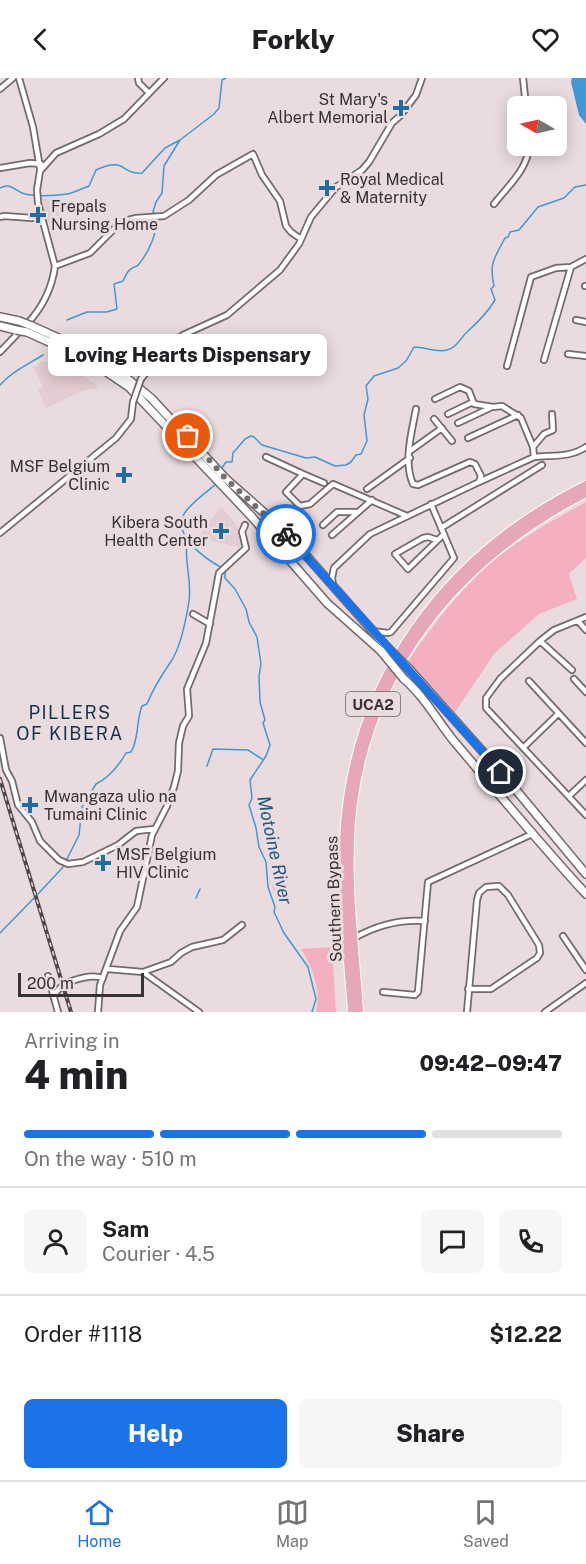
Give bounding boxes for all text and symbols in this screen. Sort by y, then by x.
icon: back [24,23,57,56]
text: Forkly [251,23,335,55]
icon: heart [529,23,562,56]
place label: St Mary's Albert Memorial [267,90,388,127]
north arrow [507,96,567,156]
map controls [507,96,567,156]
marker: St Mary's Albert Memorial [392,99,410,117]
place label: Royal Medical & Maternity [340,170,445,207]
marker: Royal Medical & Maternity [318,179,336,197]
place label: Frepals Nursing Home [51,197,158,234]
marker: Frepals Nursing Home [29,206,47,224]
callout: Loving Hearts Dispensary [48,334,328,376]
text: Loving Hearts Dispensary [64,343,311,367]
pin [162,410,213,461]
icon: bag [171,419,204,452]
place label: MSF Belgium Clinic [10,457,110,494]
marker: MSF Belgium Clinic [115,466,133,484]
courier [256,504,316,564]
place label: Kibera South Health Center [104,513,208,550]
icon: bike [270,518,303,551]
marker: Kibera South Health Center [212,522,230,540]
road number: UCA2 [346,692,400,716]
district label: PILLERS OF KIBERA [16,702,124,744]
pin [475,746,526,797]
icon: home [484,755,517,788]
place label: Mwangaza ulio na Tumaini Clinic [44,787,177,824]
water label: Motoine River [253,794,297,906]
marker: Mwangaza ulio na Tumaini Clinic [21,796,39,814]
street label: Southern Bypass [322,835,346,963]
place label: MSF Belgium HIV Clinic [116,845,216,882]
marker: MSF Belgium HIV Clinic [94,854,112,872]
scale bar [18,970,144,998]
text: 200 m [27,974,74,993]
text: Arriving in [24,1029,119,1053]
text: 09:42–09:47 [419,1050,562,1076]
text: 4 min [24,1052,128,1098]
text: On the way · 510 m [24,1147,196,1171]
button: person [24,1210,87,1273]
button: chat [421,1210,484,1273]
button: phone [499,1210,562,1273]
text: Sam [102,1216,149,1242]
text: Courier · 4.5 [102,1242,215,1266]
text: Order #1118 [24,1321,142,1347]
text: $12.22 [489,1321,562,1347]
button: Help [24,1399,287,1468]
button: Share [299,1399,562,1468]
tab: Home [77,1496,121,1551]
tab: Map [276,1496,309,1551]
tab: Saved [463,1496,509,1551]

